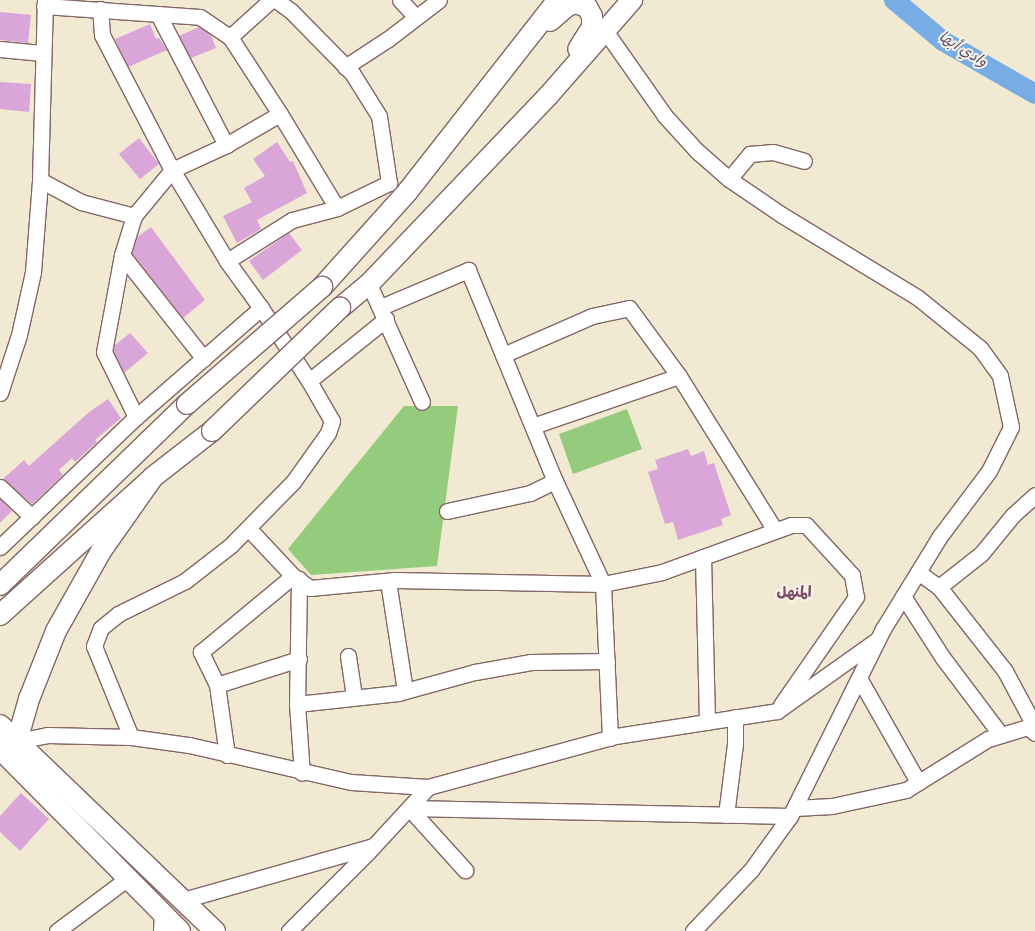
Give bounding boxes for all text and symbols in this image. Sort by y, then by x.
water label: وادي أبها [935,29,989,73]
district label: المنهل [776,586,812,604]

